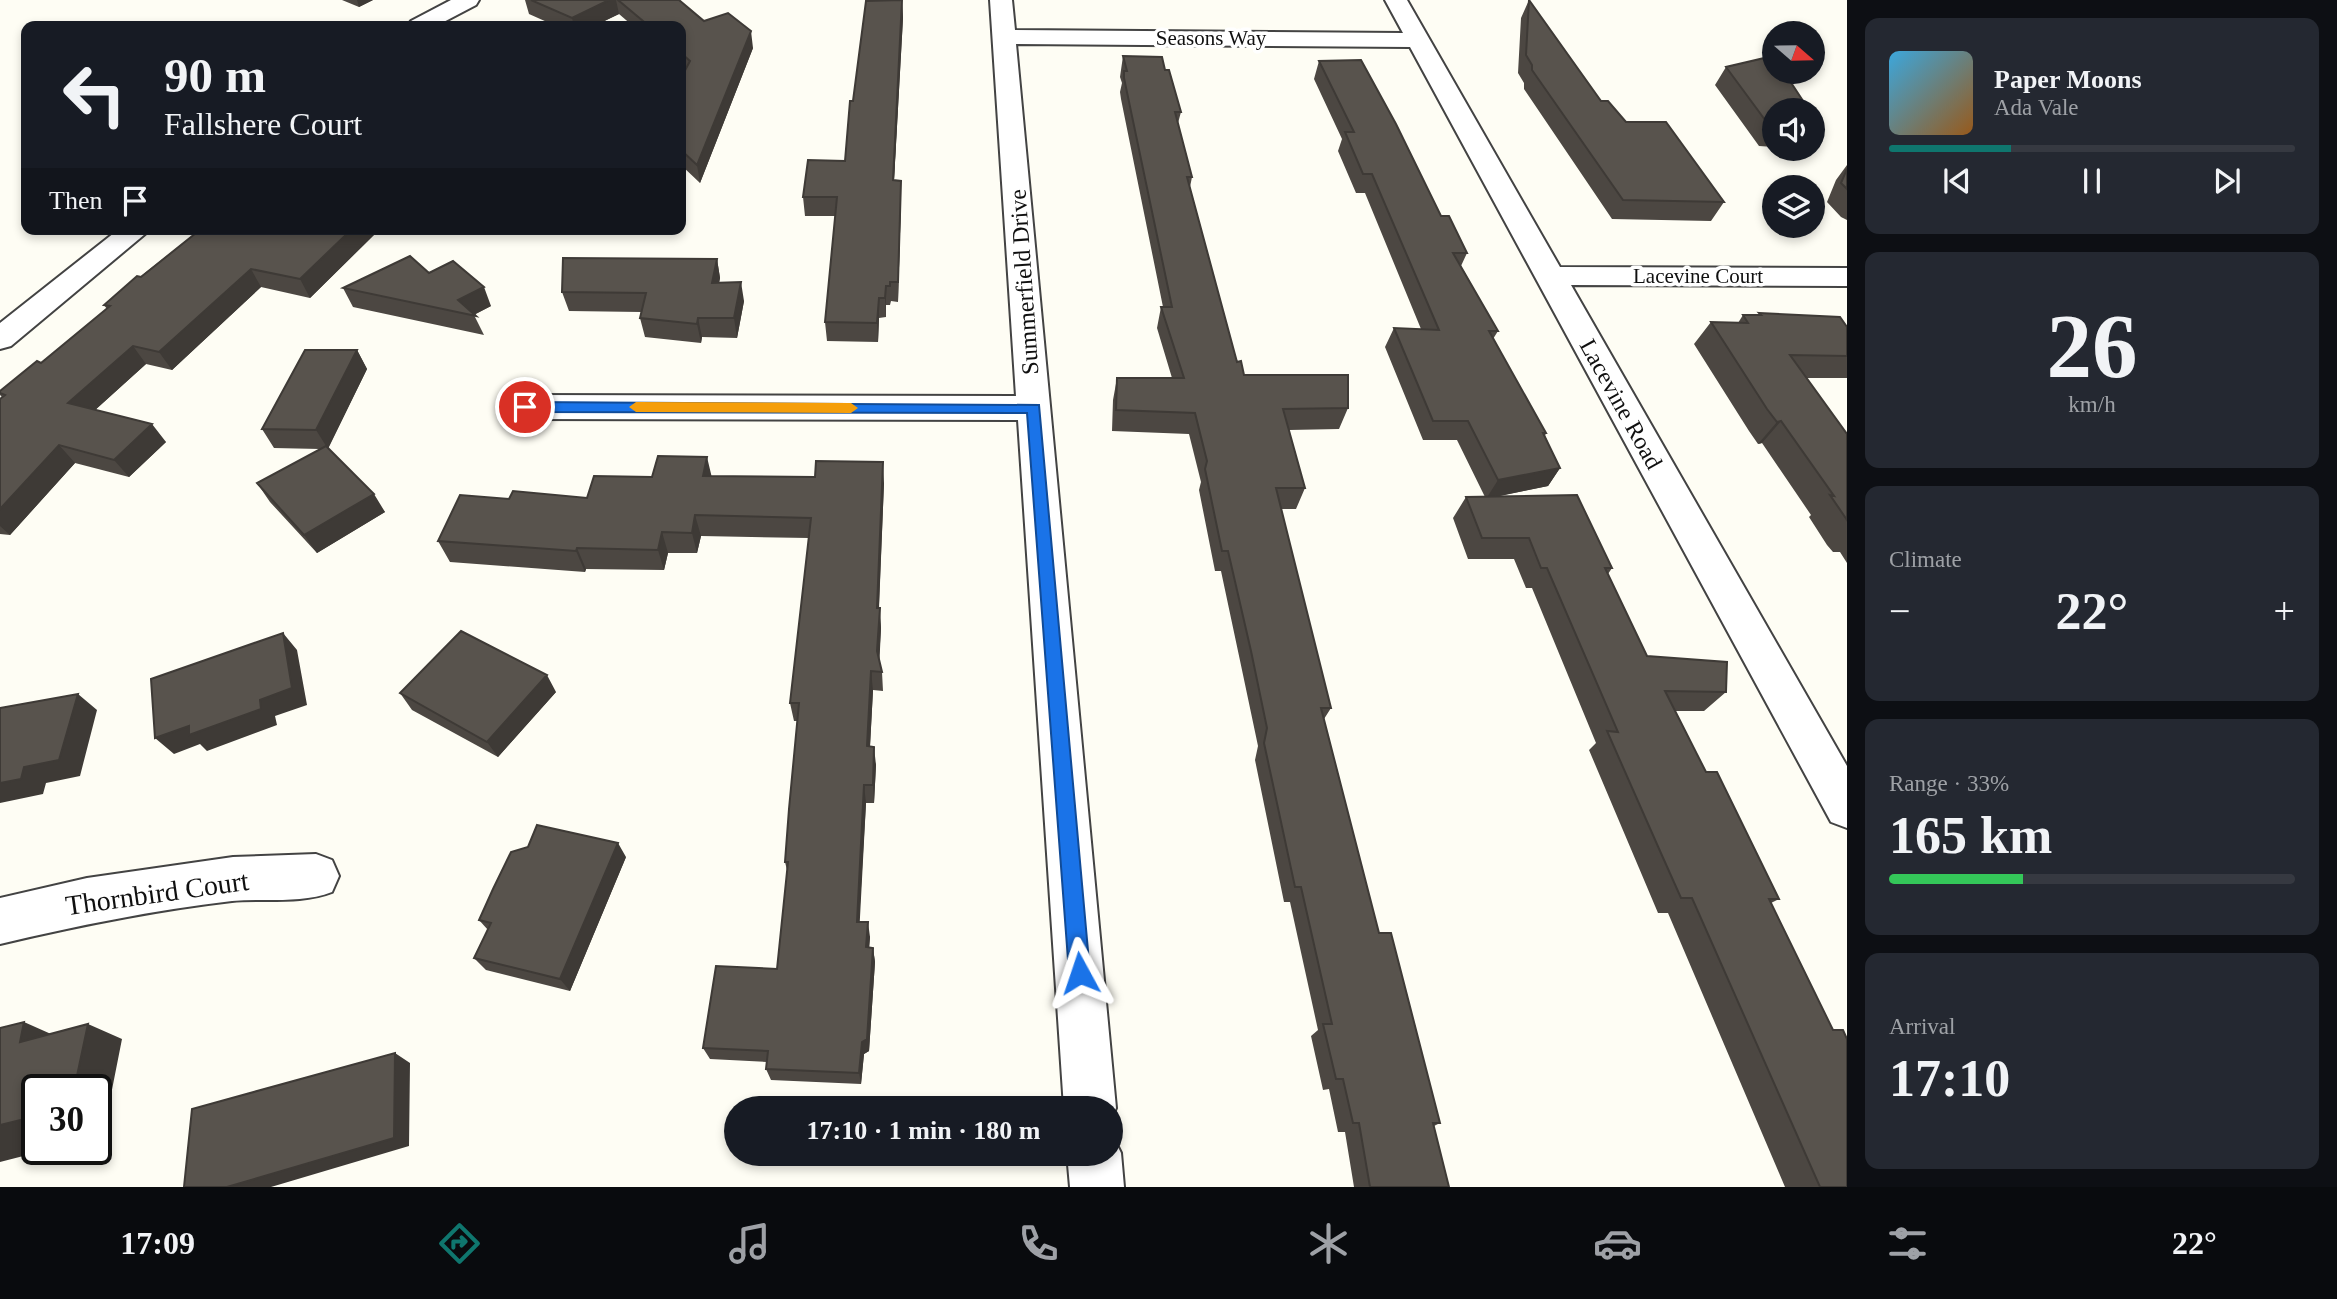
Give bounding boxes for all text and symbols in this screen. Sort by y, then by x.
north arrow [1762,21,1825,84]
map controls [1762,21,1825,238]
street label: Seasons Way [1156,26,1267,50]
text: 90 m [164,48,266,103]
icon: left [49,49,140,140]
text: Paper Moons [1994,65,2142,94]
text: Ada Vale [1994,95,2079,120]
button: sound [1762,98,1825,161]
text: Fallshere Court [164,106,362,142]
icon: previous [1938,162,1976,200]
icon: pause [2073,162,2111,200]
icon: next [2208,162,2246,200]
button: layers [1762,175,1825,238]
icon: arrive [116,182,154,220]
text: Then [49,186,102,215]
street label: Summerfield Drive [1005,188,1043,376]
street label: Lacevine Court [1633,264,1763,288]
text: 26 [2047,296,2138,397]
street label: Lacevine Road [1575,334,1667,474]
pin [495,377,555,437]
icon: arrive [506,388,544,426]
text: km/h [2068,392,2116,417]
text: Climate [1889,547,1962,572]
text: 22° [2056,583,2128,640]
text: − [1889,590,1910,632]
text: + [2274,590,2295,632]
text: Range · 33% [1889,771,2009,796]
text: 165 km [1889,807,2052,864]
street label: Thornbird Court [64,865,251,921]
position arrow [1043,936,1117,1010]
text: Arrival [1889,1014,1955,1039]
text: 17:10 [1889,1050,2010,1107]
speed limit sign: 30 [21,1074,112,1165]
text: 17:10 · 1 min · 180 m [807,1116,1041,1145]
icon: directions [435,1219,484,1268]
icon: music [725,1219,774,1268]
icon: phone [1014,1219,1063,1268]
icon: climate [1304,1219,1353,1268]
icon: car [1593,1219,1642,1268]
icon: filters [1883,1219,1932,1268]
text: 17:09 [120,1225,195,1261]
text: 22° [2172,1225,2217,1261]

